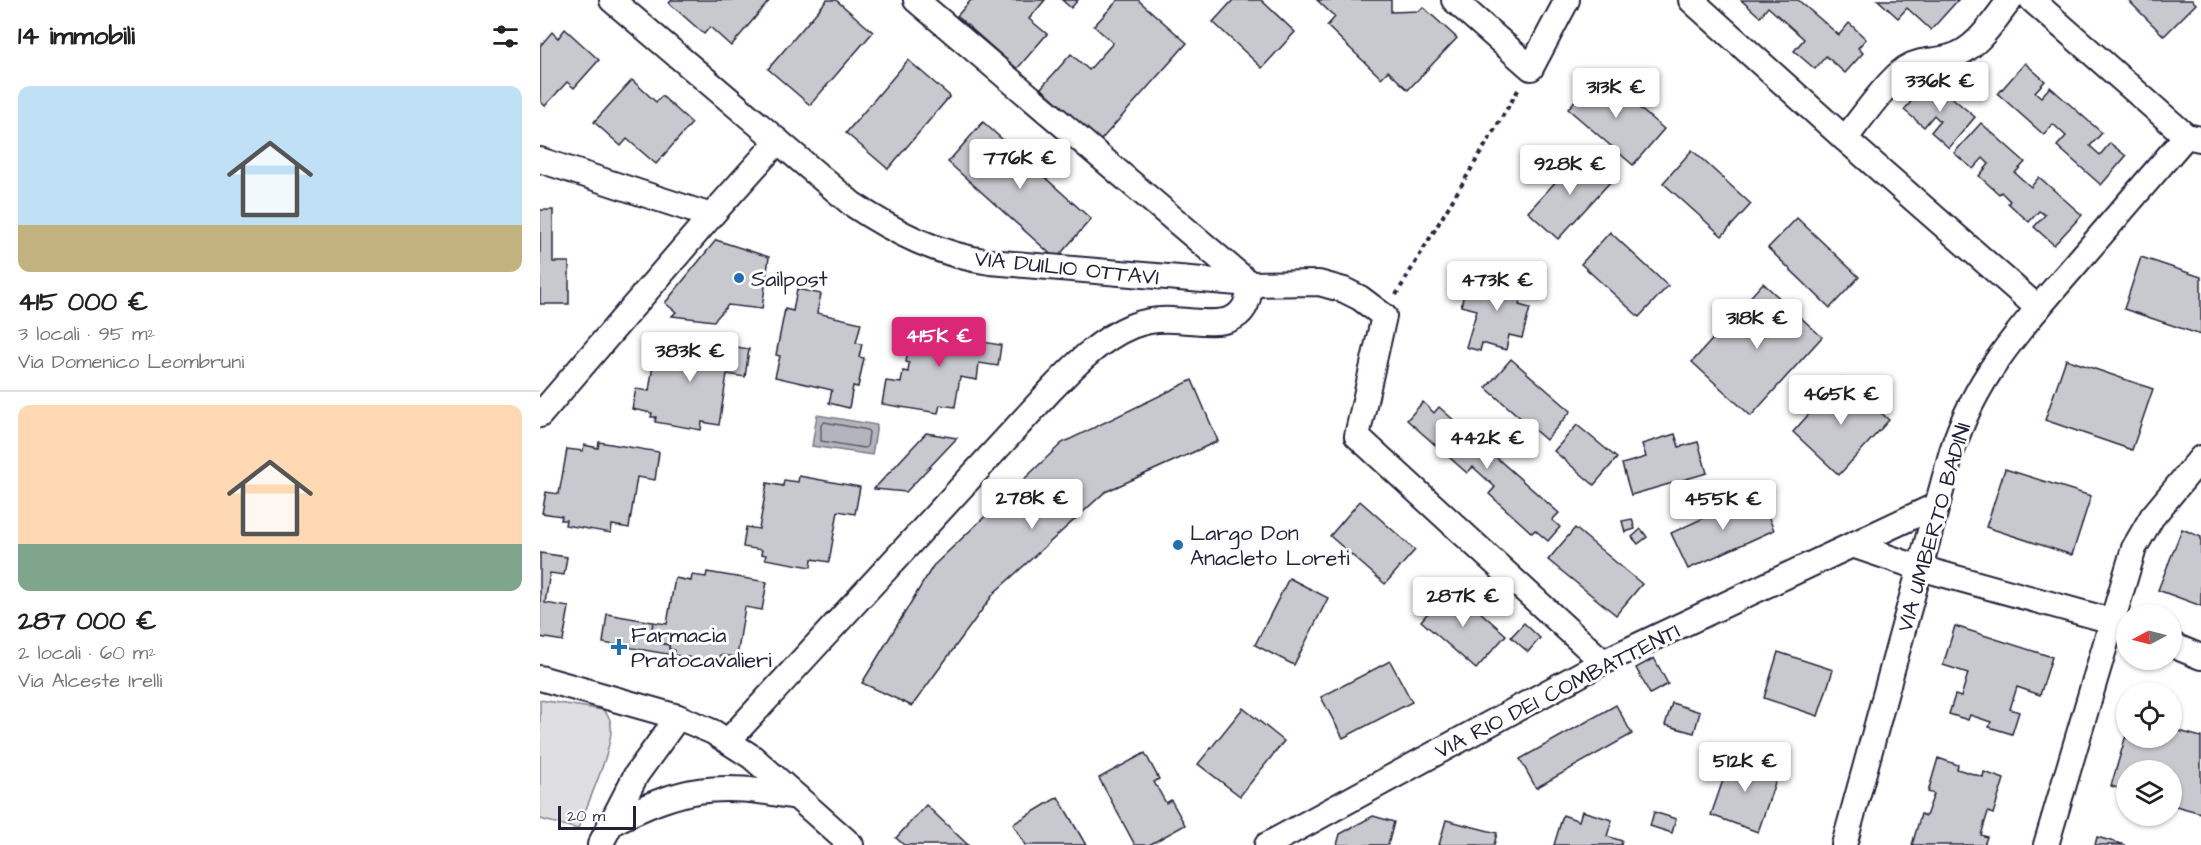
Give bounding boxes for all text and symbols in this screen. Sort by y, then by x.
text: 14 immobili [18,18,135,54]
icon: filters [489,20,522,53]
pin: 336K € [1891,62,1989,113]
text: 336K € [1906,67,1974,95]
pin: 313K € [1567,68,1665,119]
text: 313K € [1587,73,1645,101]
icon: home [216,125,324,233]
pin: 776K € [971,139,1069,190]
text: 776K € [983,144,1057,172]
pin: 928K € [1521,145,1619,196]
text: 928K € [1534,150,1606,178]
street label: VIA DUILIO OTTAVI [973,243,1161,294]
pin: 473K € [1448,261,1546,312]
place label: Sailpost [751,264,828,295]
text: 473K € [1461,266,1533,294]
marker: Sailpost [732,271,746,285]
text: 415 000 € [18,284,148,320]
pin: 318K € [1708,299,1806,350]
text: 318K € [1726,304,1788,332]
pin: 415K € [890,317,988,368]
text: 3 locali · 95 m² [18,320,155,348]
text: 415K € [906,322,972,350]
pin: 383K € [641,332,739,383]
text: 383K € [655,337,725,365]
text: Via Domenico Leombruni [18,348,244,376]
pin: 465K € [1792,375,1890,426]
text: 465K € [1803,380,1879,408]
pin: 442K € [1438,419,1536,470]
street label: VIA UMBERTO BADINI [1890,419,1979,636]
text: 442K € [1450,424,1524,452]
icon: home [216,444,324,552]
pin: 278K € [983,479,1081,530]
pin: 455K € [1674,480,1772,531]
text: 278K € [996,484,1068,512]
text: 455K € [1684,485,1762,513]
place label: Largo Don Anacleto Loreti [1190,518,1350,574]
marker: Largo Don Anacleto Loreti [1171,538,1185,552]
pin: 287K € [1414,577,1512,628]
text: 287K € [1427,582,1499,610]
text: 287 000 € [18,603,156,639]
north arrow [2116,604,2182,670]
map controls [2116,604,2182,826]
street label: VIA RIO DEI COMBATTENTI [1430,616,1686,767]
place label: Farmacia Pratocavalieri [631,620,772,676]
text: 2 locali · 60 m² [18,639,156,667]
marker: Farmacia Pratocavalieri [612,640,626,654]
text: Via Alceste Irelli [18,667,162,695]
button: locate [2116,682,2182,748]
pin: 512K € [1696,742,1794,793]
text: 512K € [1713,747,1777,775]
button: layers [2116,760,2182,826]
scale bar [558,803,636,830]
text: 20 m [567,805,605,827]

